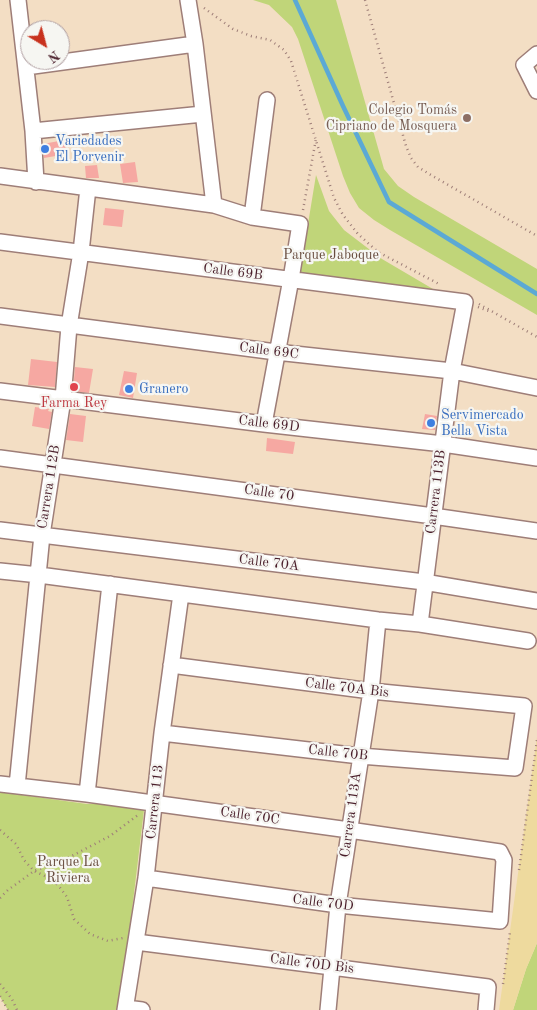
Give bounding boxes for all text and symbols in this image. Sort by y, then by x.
north arrow [20,20,70,70]
text: N [45,47,62,65]
place label: Colegio Tomás Cipriano de Mosquera [326,102,457,134]
marker: Colegio Tomás Cipriano de Mosquera [461,112,473,124]
place label: Variedades El Porvenir [55,133,124,166]
marker: Variedades El Porvenir [39,143,51,155]
park label: Parque Jaboque [283,247,379,263]
street label: Calle 69B [202,260,264,284]
street label: Calle 69C [238,339,300,363]
marker: Farma Rey [68,381,80,393]
place label: Granero [139,381,188,397]
marker: Granero [123,383,135,395]
place label: Farma Rey [40,395,108,411]
place label: Servimercado Bella Vista [441,407,524,440]
street label: Calle 69D [238,412,300,436]
marker: Servimercado Bella Vista [425,417,437,429]
street label: Carrera 112B [34,444,64,530]
street label: Carrera 113B [422,449,450,535]
street label: Calle 70 [243,481,295,505]
street label: Calle 70A [238,551,300,575]
street label: Calle 70A Bis [304,675,390,701]
street label: Calle 70B [307,742,369,764]
street label: Carrera 113 [143,764,167,840]
street label: Carrera 113A [337,771,365,859]
street label: Calle 70C [219,804,281,828]
park label: Parque La Riviera [37,854,99,886]
street label: Calle 70D [292,891,354,915]
street label: Calle 70D Bis [269,950,355,978]

